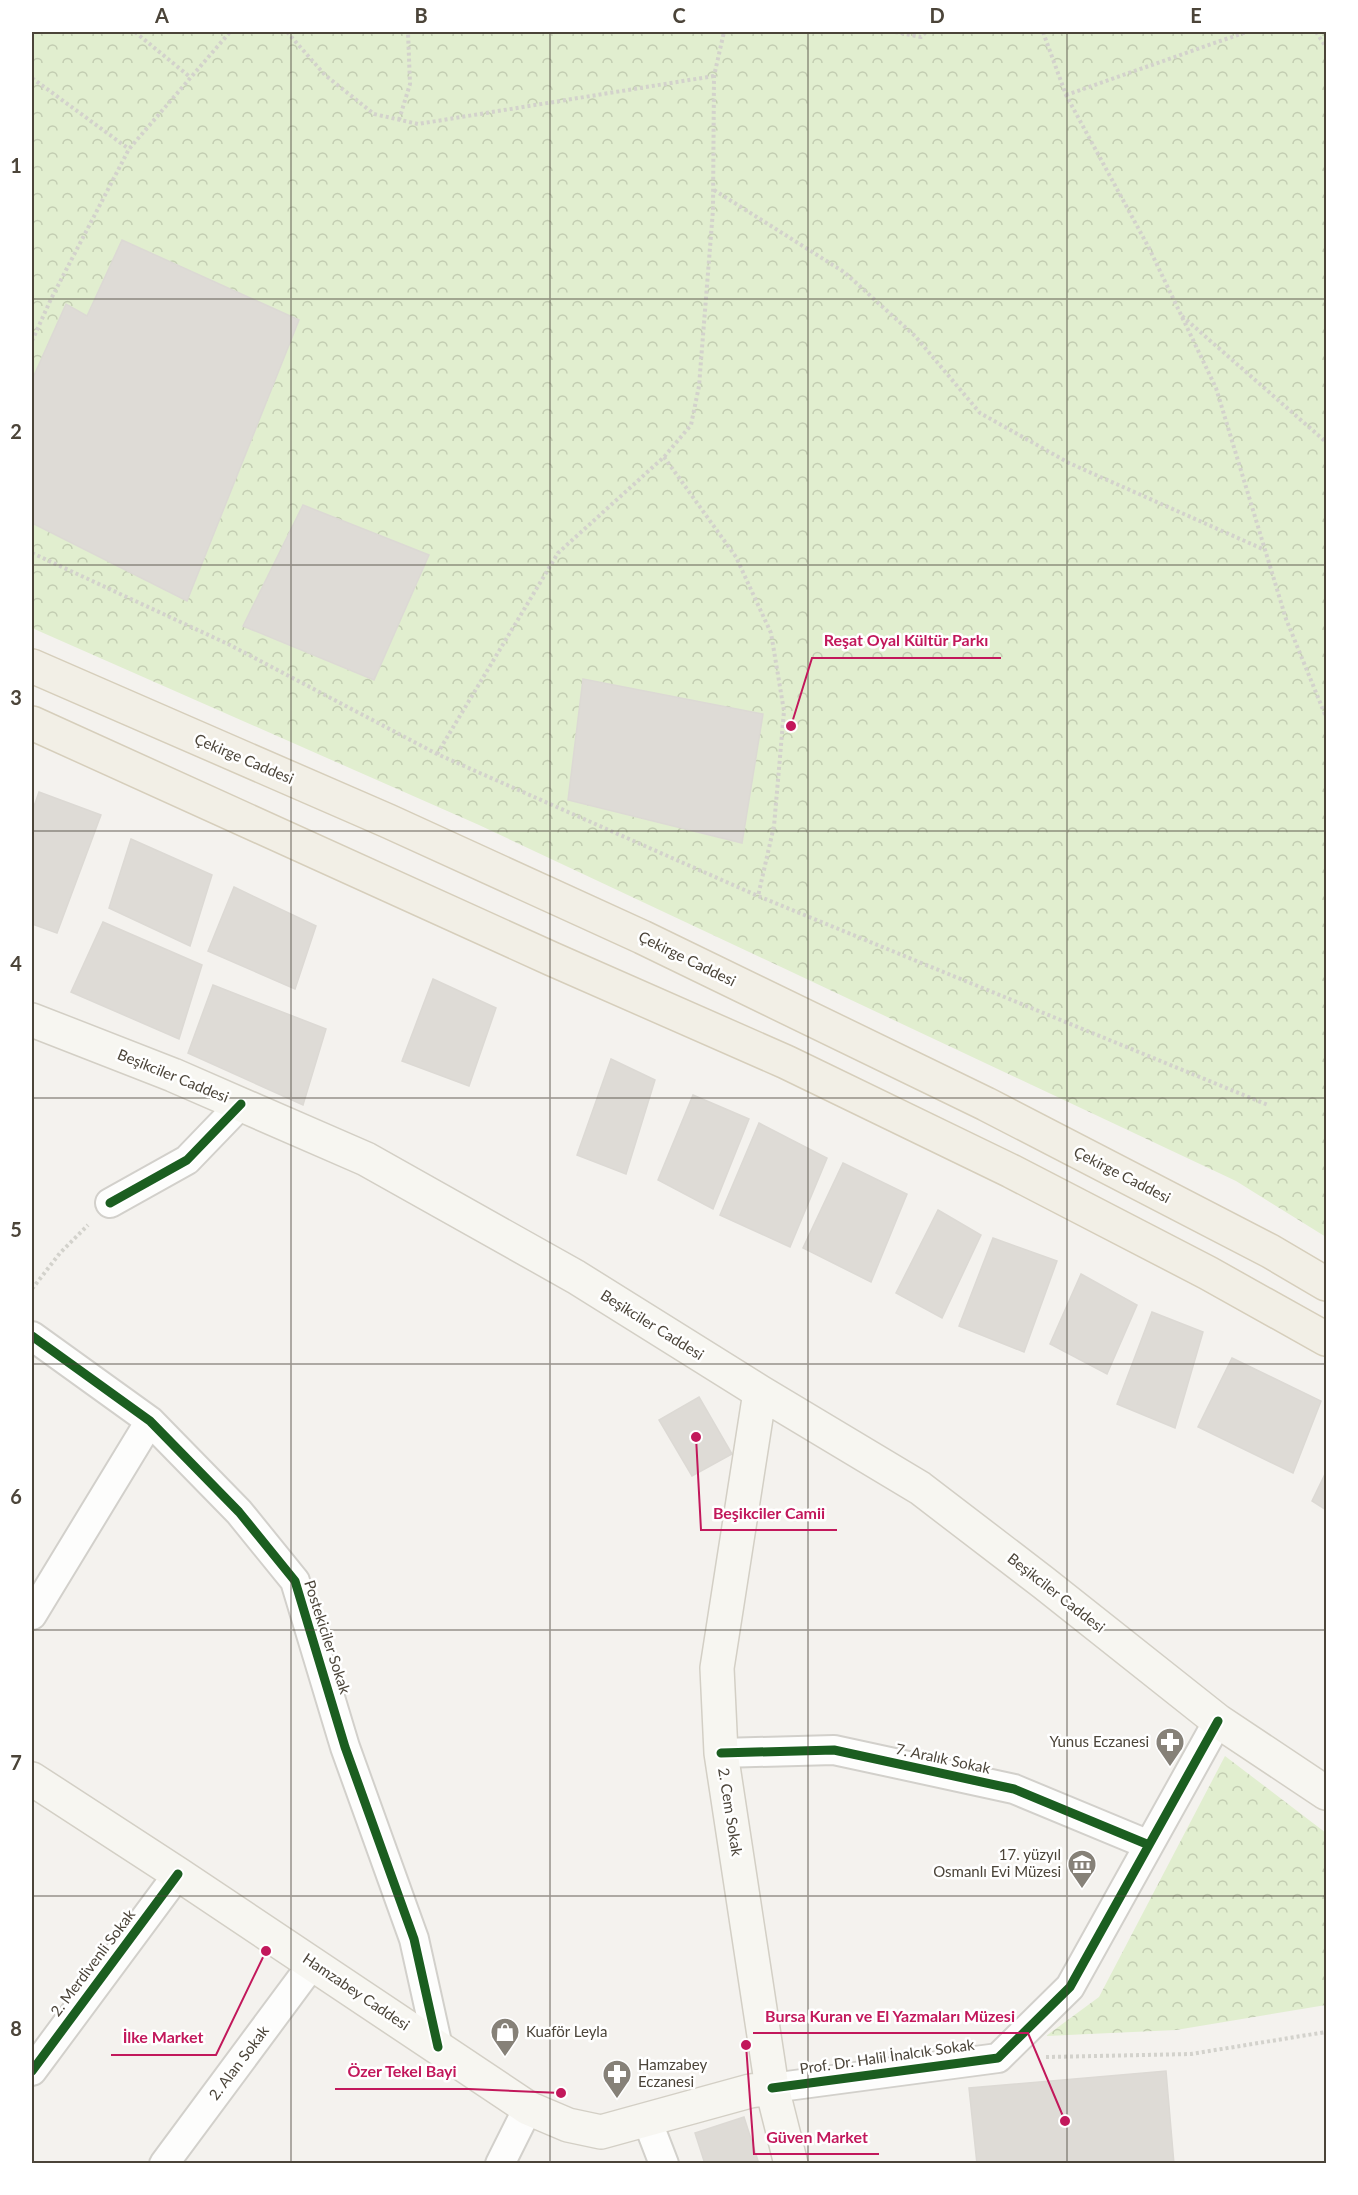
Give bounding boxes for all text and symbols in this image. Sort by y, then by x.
text: A [154,3,169,27]
text: B [414,3,428,27]
text: C [672,3,686,27]
text: D [929,3,945,27]
text: E [1190,3,1202,27]
text: 1 [10,153,22,177]
text: 2 [10,419,22,443]
callout: Reşat Oyal Kültür Parkı [812,624,1001,658]
text: Reşat Oyal Kültür Parkı [824,630,988,649]
text: 3 [10,685,22,709]
street label: Çekirge Caddesi [192,729,297,787]
street label: Çekirge Caddesi [636,927,739,989]
text: 4 [10,951,22,975]
street label: Beşikciler Caddesi [115,1045,232,1106]
street label: Çekirge Caddesi [1071,1142,1174,1206]
text: 5 [10,1217,22,1241]
street label: Beşikciler Caddesi [598,1285,707,1363]
text: 6 [10,1484,22,1508]
callout: Beşikciler Camii [701,1496,837,1530]
text: Beşikciler Camii [713,1503,825,1522]
street label: Beşikciler Caddesi [1004,1549,1109,1636]
street label: Postekiciler Sokak [301,1578,355,1696]
pharmacy icon: Yunus Eczanesi [1154,1726,1186,1768]
place label: Yunus Eczanesi [1049,1732,1149,1750]
street label: 7. Aralık Sokak [894,1739,993,1777]
text: 7 [10,1750,22,1774]
street label: 2. Cem Sokak [715,1766,747,1858]
place label: 17. yüzyıl Osmanlı Evi Müzesi [933,1845,1061,1880]
museum icon: 17. yüzyıl Osmanlı Evi Müzesi [1066,1848,1098,1890]
street label: 2. Merdivenli Sokak [46,1905,138,2019]
street label: Hamzabey Caddesi [300,1949,413,2034]
callout: Bursa Kuran ve El Yazmaları Müzesi [753,1999,1028,2033]
text: Bursa Kuran ve El Yazmaları Müzesi [765,2006,1015,2025]
text: 8 [10,2016,22,2040]
shop icon: Kuaför Leyla [489,2016,521,2058]
callout: İlke Market [111,2021,216,2055]
street label: 2. Alan Sokak [204,2021,272,2103]
place label: Kuaför Leyla [526,2022,607,2040]
text: İlke Market [123,2027,203,2046]
street label: Prof. Dr. Halil İnalcık Sokak [798,2035,976,2077]
callout: Özer Tekel Bayi [335,2055,469,2089]
place label: Hamzabey Eczanesi [638,2055,707,2090]
pharmacy icon: Hamzabey Eczanesi [601,2058,633,2100]
text: Özer Tekel Bayi [347,2061,457,2080]
callout: Güven Market [754,2120,879,2154]
text: Güven Market [766,2127,868,2146]

